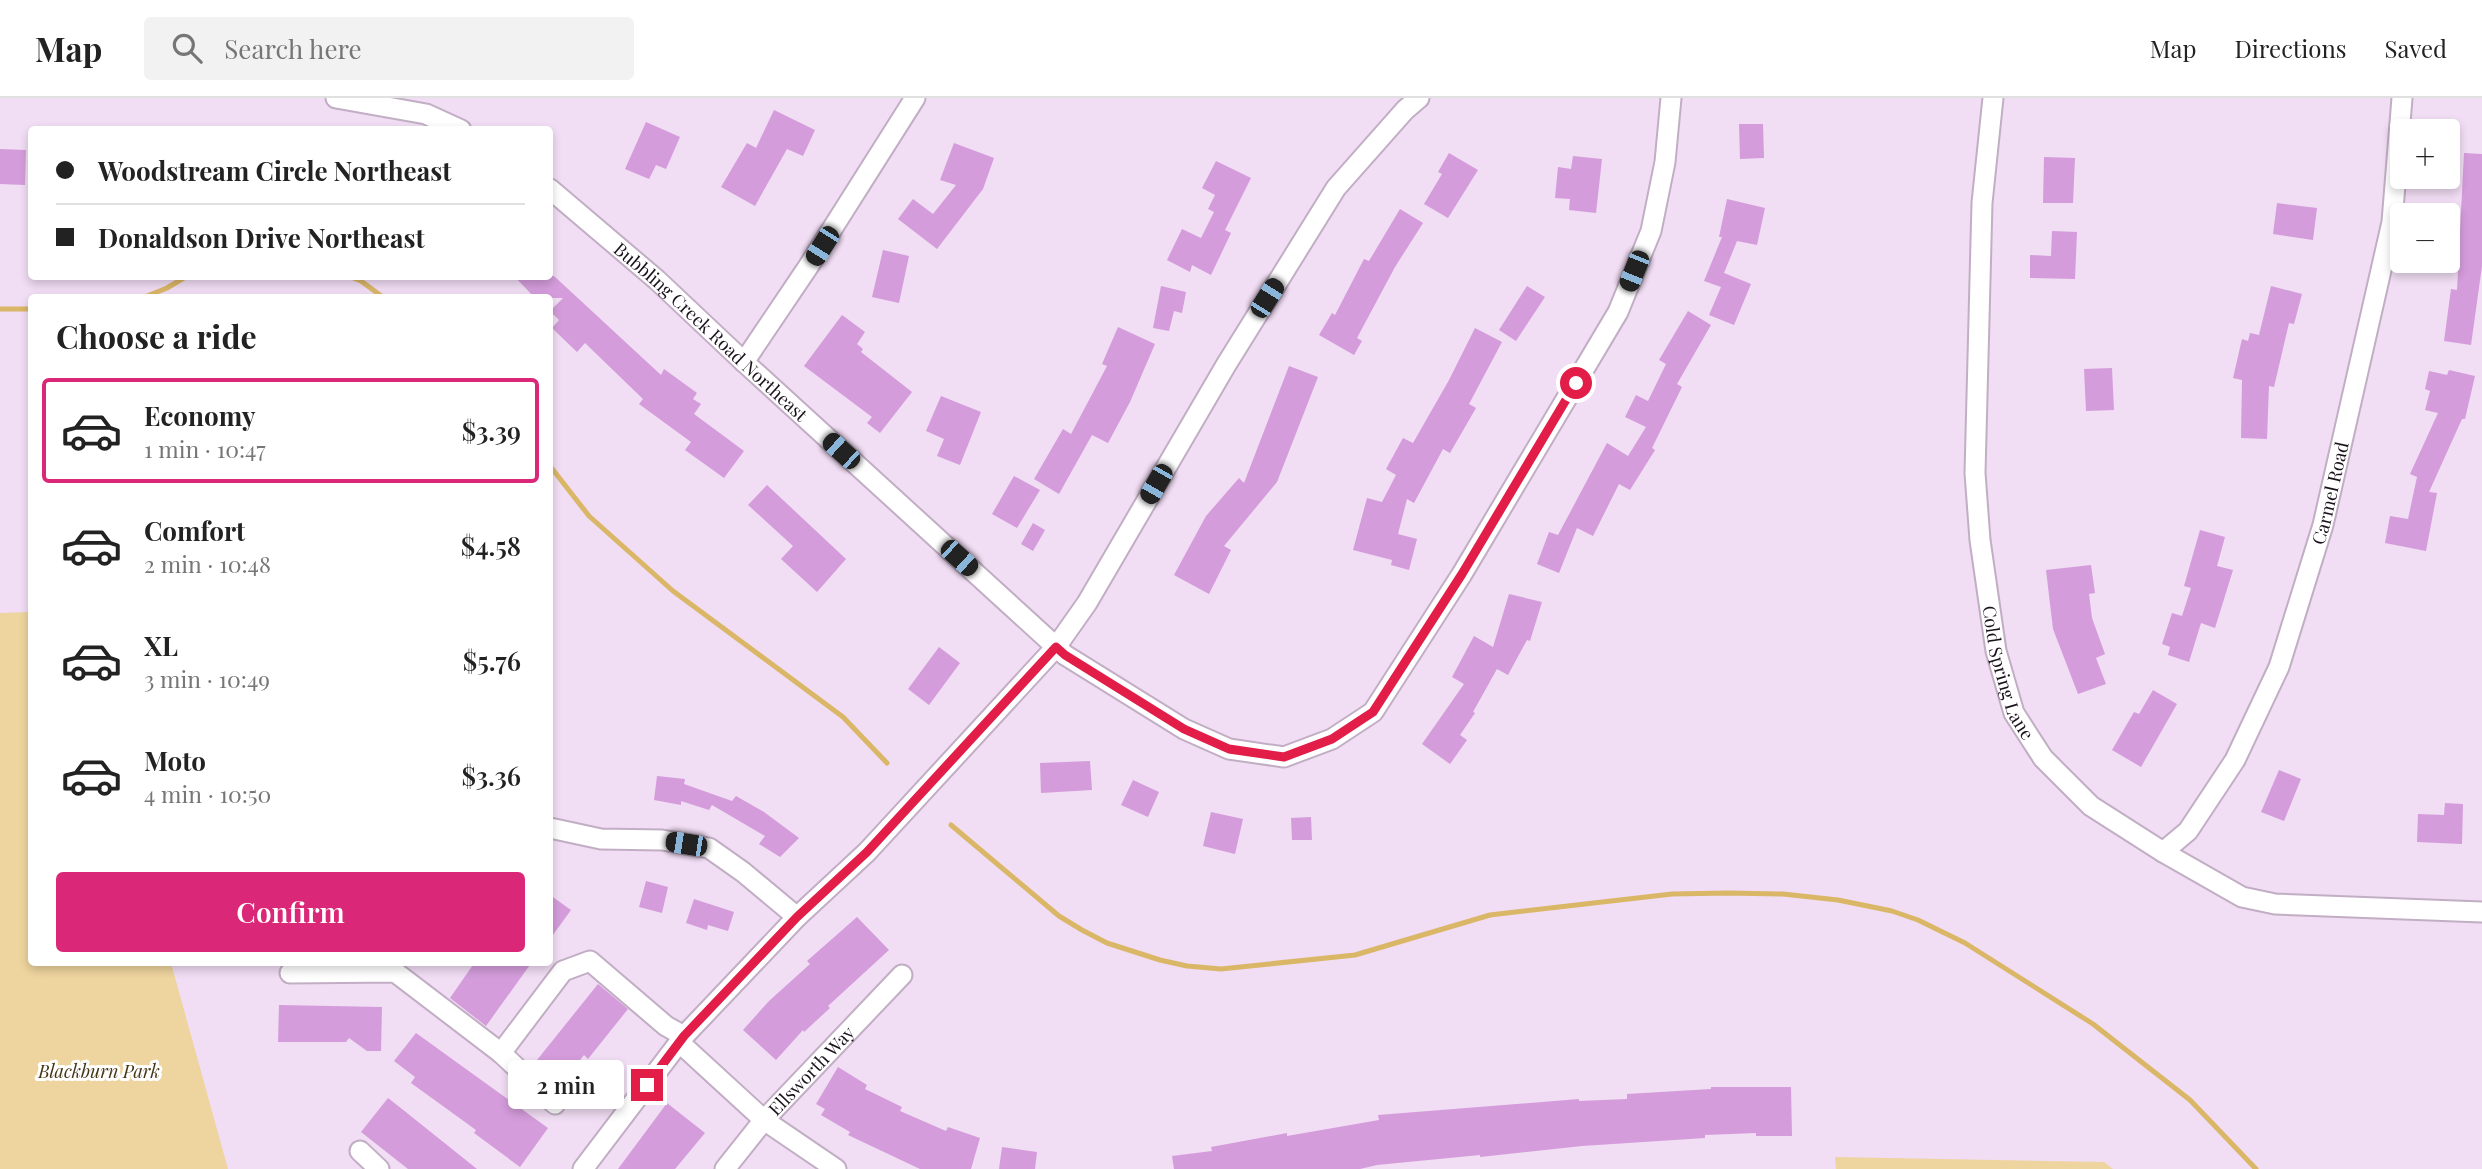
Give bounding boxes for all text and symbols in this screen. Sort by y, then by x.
search box [144,17,634,80]
text: Map [35,26,102,70]
icon: search [168,29,206,67]
text: Search here [224,31,362,66]
text: Map [2150,32,2196,64]
text: Directions [2234,32,2347,64]
text: Saved [2385,32,2447,64]
map controls [2390,119,2460,273]
button: + [2390,119,2460,189]
text: Woodstream Circle Northeast [98,153,451,188]
button: − [2390,203,2460,273]
text: Donaldson Drive Northeast [98,220,425,255]
car [802,223,843,269]
street label: Bubbling Creek Road Northeast [609,237,813,427]
car [1617,248,1652,294]
car [1247,275,1288,321]
text: Choose a ride [56,314,257,357]
route start [1560,367,1592,399]
text: Economy [144,398,255,433]
icon: car [60,399,123,462]
text: $3.39 [462,413,521,448]
car [819,429,864,473]
text: 1 min · 10:47 [144,433,266,464]
street label: Carmel Road [2306,439,2354,548]
car [1137,461,1176,507]
text: Comfort [144,513,245,548]
icon: car [60,514,123,577]
text: $4.58 [461,528,521,563]
car [937,536,982,580]
text: 2 min · 10:48 [144,548,271,579]
street label: Cold Spring Lane [1978,604,2040,744]
text: XL [144,628,178,663]
icon: car [60,629,123,692]
text: $5.76 [463,643,521,678]
text: 3 min · 10:49 [144,663,270,694]
text: Moto [144,743,206,778]
icon: car [60,744,123,807]
text: $3.36 [461,758,521,793]
text: 4 min · 10:50 [144,778,271,809]
car [664,830,709,858]
button: Confirm [56,872,525,952]
street label: Ellsworth Way [763,1021,860,1120]
park label: Blackburn Park [37,1059,160,1083]
callout: 2 min [507,1060,622,1110]
text: 2 min [537,1069,595,1100]
route end [631,1069,663,1101]

